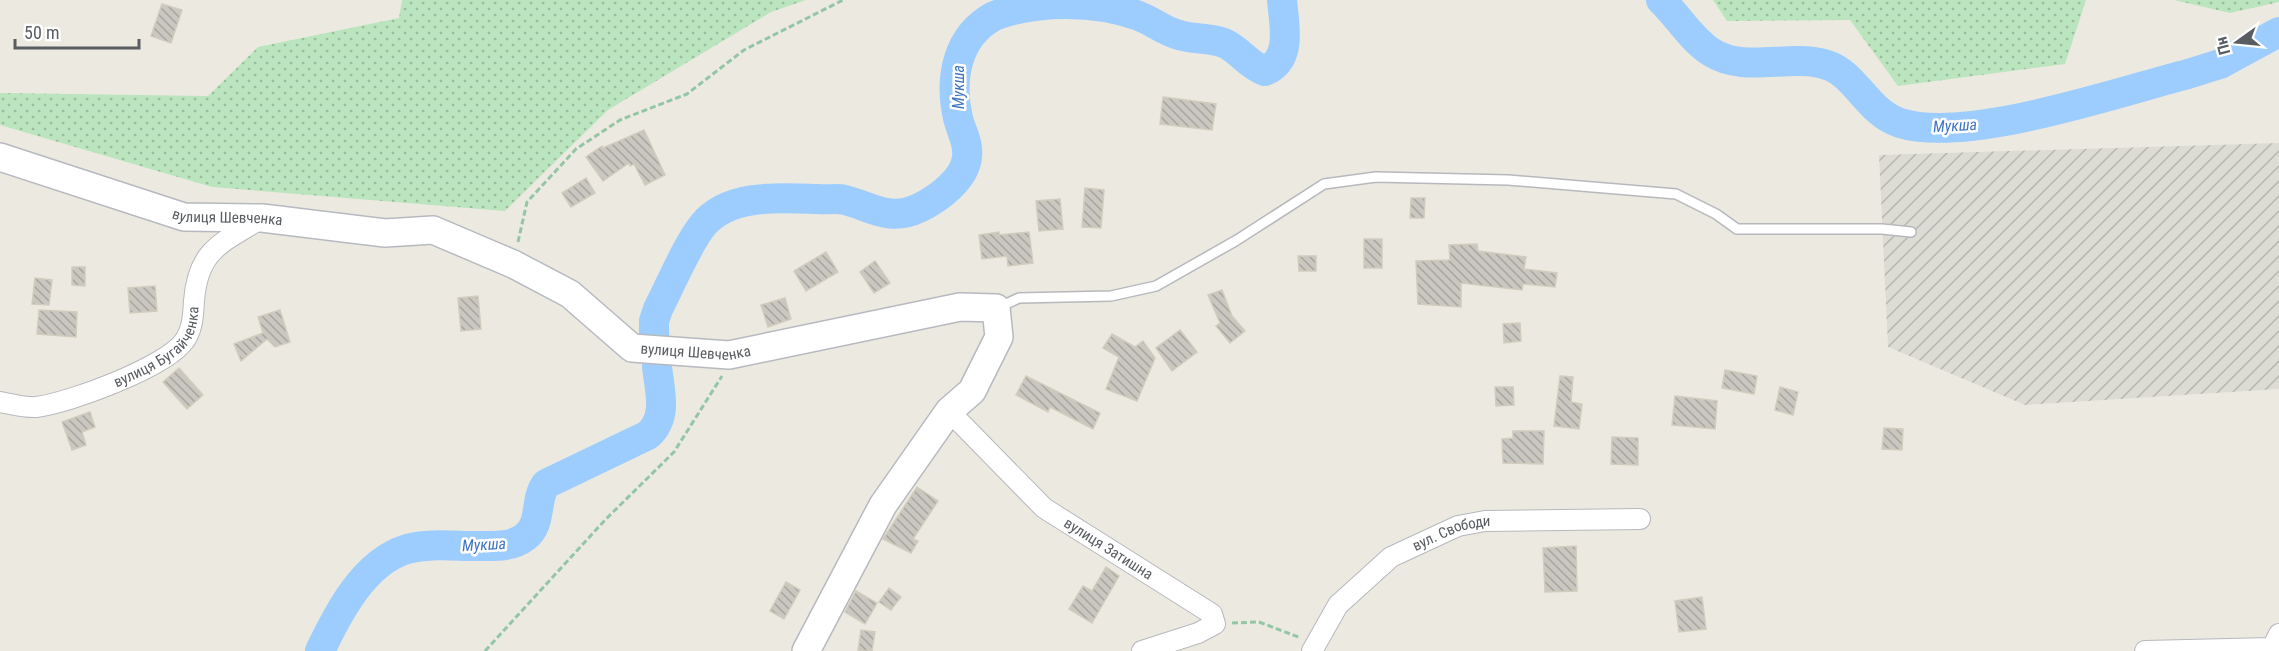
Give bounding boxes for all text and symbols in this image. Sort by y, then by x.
scale bar [15,12,140,50]
north arrow [2207,12,2267,72]
text: 50 m [24,22,59,43]
text: Пн [2212,35,2234,57]
water label: Мукша [949,65,968,109]
water label: Мукша [1933,115,1978,136]
street label: вулиця Шевченка [170,205,284,229]
street label: вулиця Бугайченка [111,306,203,391]
street label: вулиця Шевченка [640,340,752,364]
street label: вул. Свободи [1410,512,1491,555]
street label: вулиця Затишна [1061,514,1156,583]
water label: Мукша [462,534,507,555]

